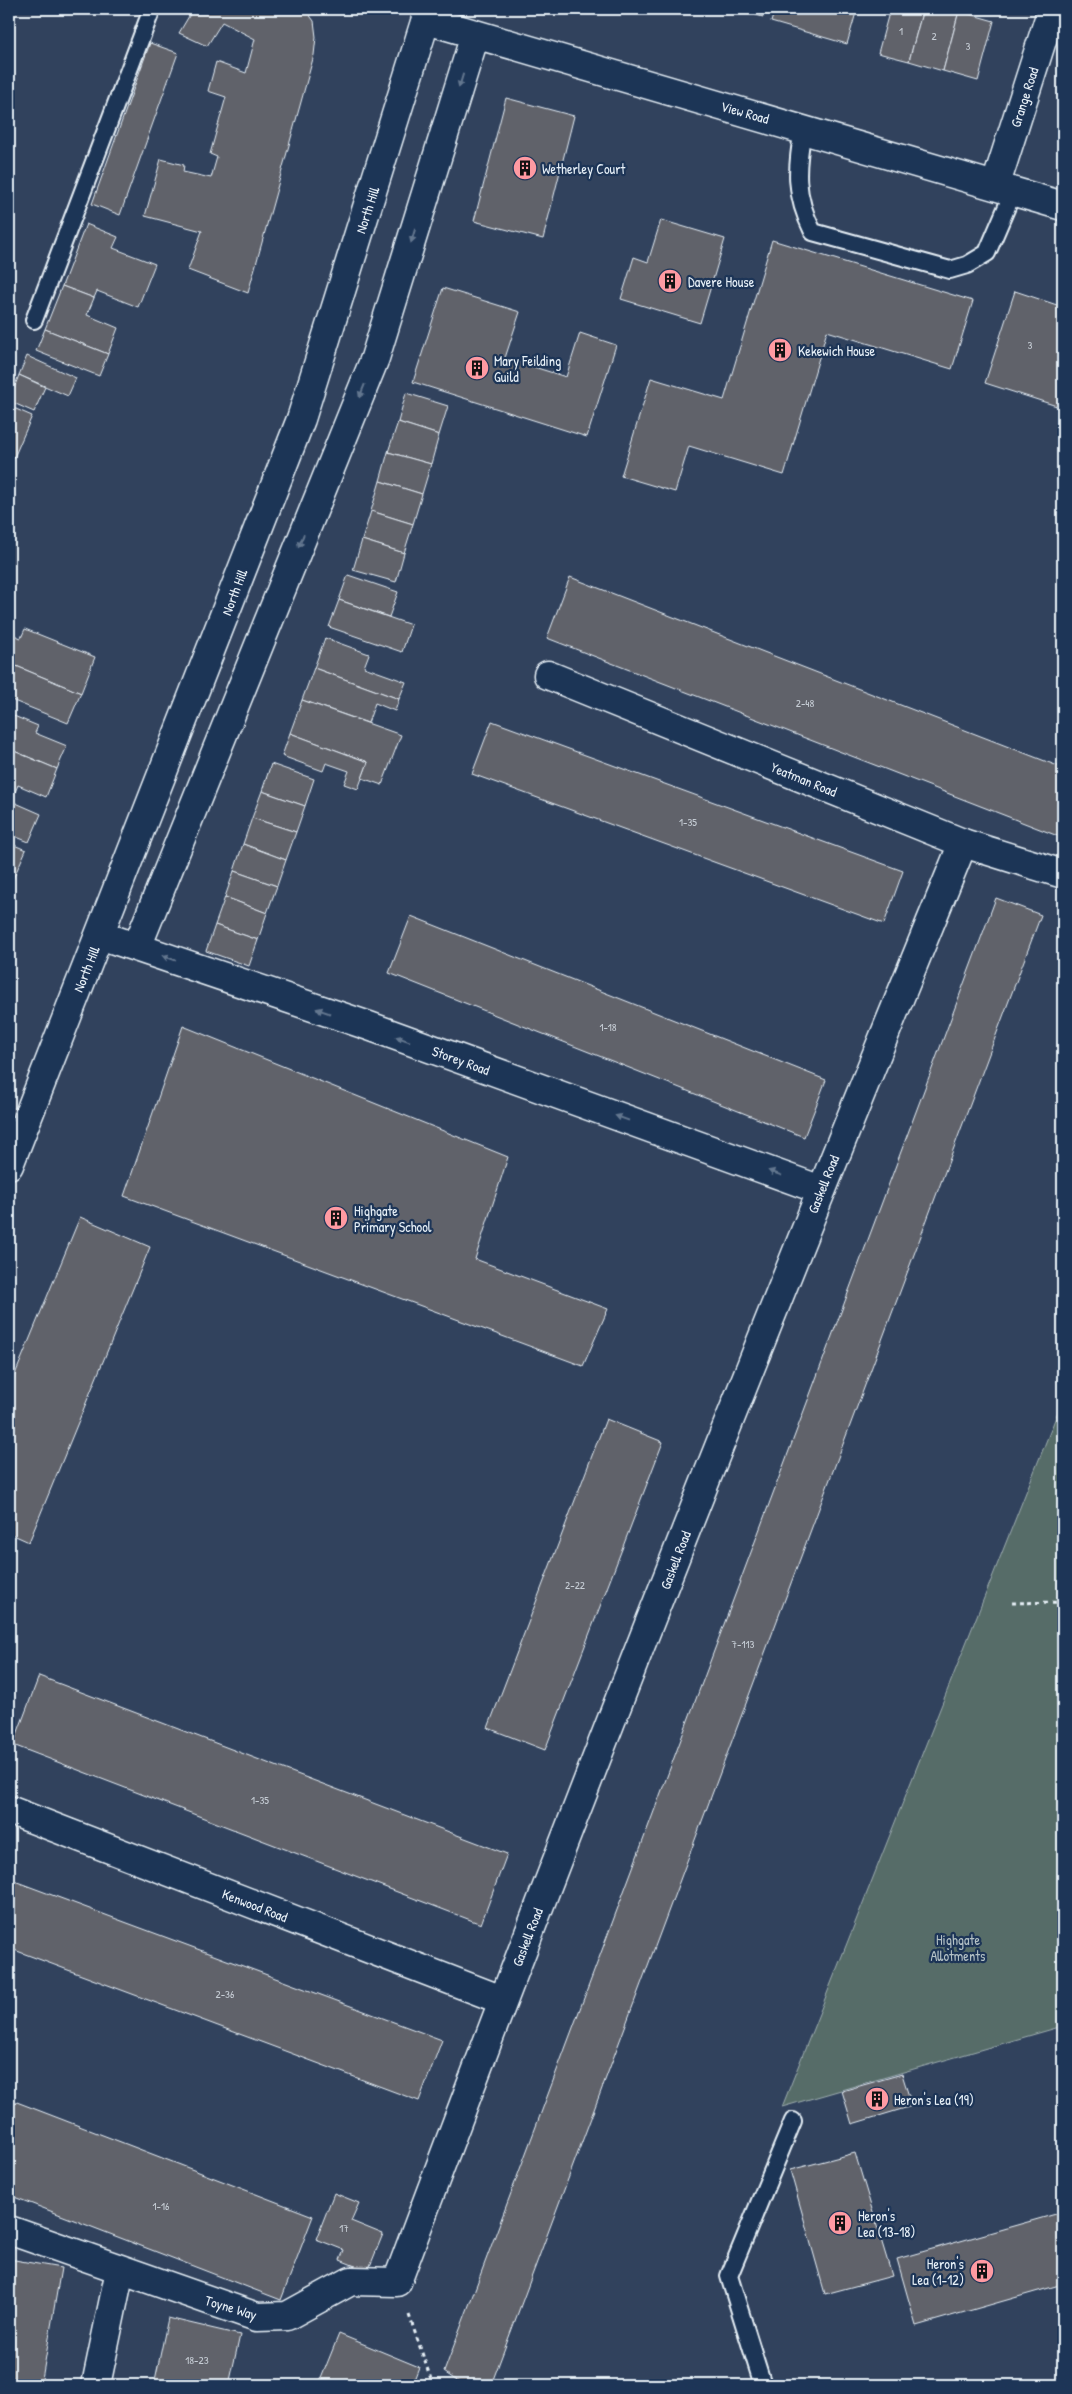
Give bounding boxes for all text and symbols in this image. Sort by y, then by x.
house number: 1 [899,24,903,38]
house number: 2 [931,29,937,43]
house number: 3 [966,39,971,53]
street label: Grange Road [1005,64,1044,130]
one-way arrow [456,74,464,89]
street label: View Road [719,96,772,128]
building icon: Wetherley Court [512,155,538,181]
place label: Wetherley Court [542,159,626,179]
street label: North Hill [351,183,384,236]
one-way arrow [408,229,416,244]
building icon: Davere House [657,268,683,294]
place label: Davere House [688,272,755,291]
building icon: Kekewich House [767,337,793,363]
house number: 3 [1028,338,1033,352]
place label: Kekewich House [798,341,876,360]
place label: Mary Feilding Guild [494,351,561,386]
building icon: Mary Feilding Guild [464,355,490,381]
one-way arrow [357,384,365,398]
one-way arrow [297,534,304,549]
street label: North Hill [217,565,252,618]
house number: 2-48 [796,696,814,710]
street label: Yeatman Road [768,757,840,801]
house number: 1-35 [679,815,697,829]
street label: North Hill [68,942,104,995]
one-way arrow [161,954,176,962]
one-way arrow [315,1006,330,1014]
house number: 1-18 [599,1020,617,1034]
one-way arrow [395,1035,410,1043]
street label: Storey Road [429,1041,493,1080]
one-way arrow [614,1114,629,1122]
street label: Gaskell Road [803,1152,843,1216]
one-way arrow [767,1169,782,1176]
place label: Highgate Primary School [354,1201,432,1237]
building icon: Highgate Primary School [323,1205,349,1231]
street label: Gaskell Road [655,1528,695,1592]
house number: 2-22 [565,1578,585,1592]
house number: 7-113 [732,1637,754,1651]
house number: 1-35 [251,1793,269,1807]
street label: Kenwood Road [220,1884,291,1926]
street label: Gaskell Road [507,1905,547,1969]
park label: Highgate Allotments [931,1930,985,1965]
house number: 2-36 [216,1987,235,2001]
building icon: Heron's Lea (19) [864,2086,890,2112]
place label: Heron's Lea (19) [894,2090,974,2109]
house number: 1-16 [153,2199,170,2213]
place label: Heron's Lea (13-18) [858,2206,915,2241]
building icon: Heron's Lea (13-18) [827,2210,853,2236]
house number: 17 [339,2221,349,2235]
place label: Heron's Lea (1-12) [912,2254,964,2289]
building icon: Heron's Lea (1-12) [969,2258,995,2284]
street label: Toyne Way [202,2290,259,2325]
house number: 18-23 [185,2353,209,2367]

